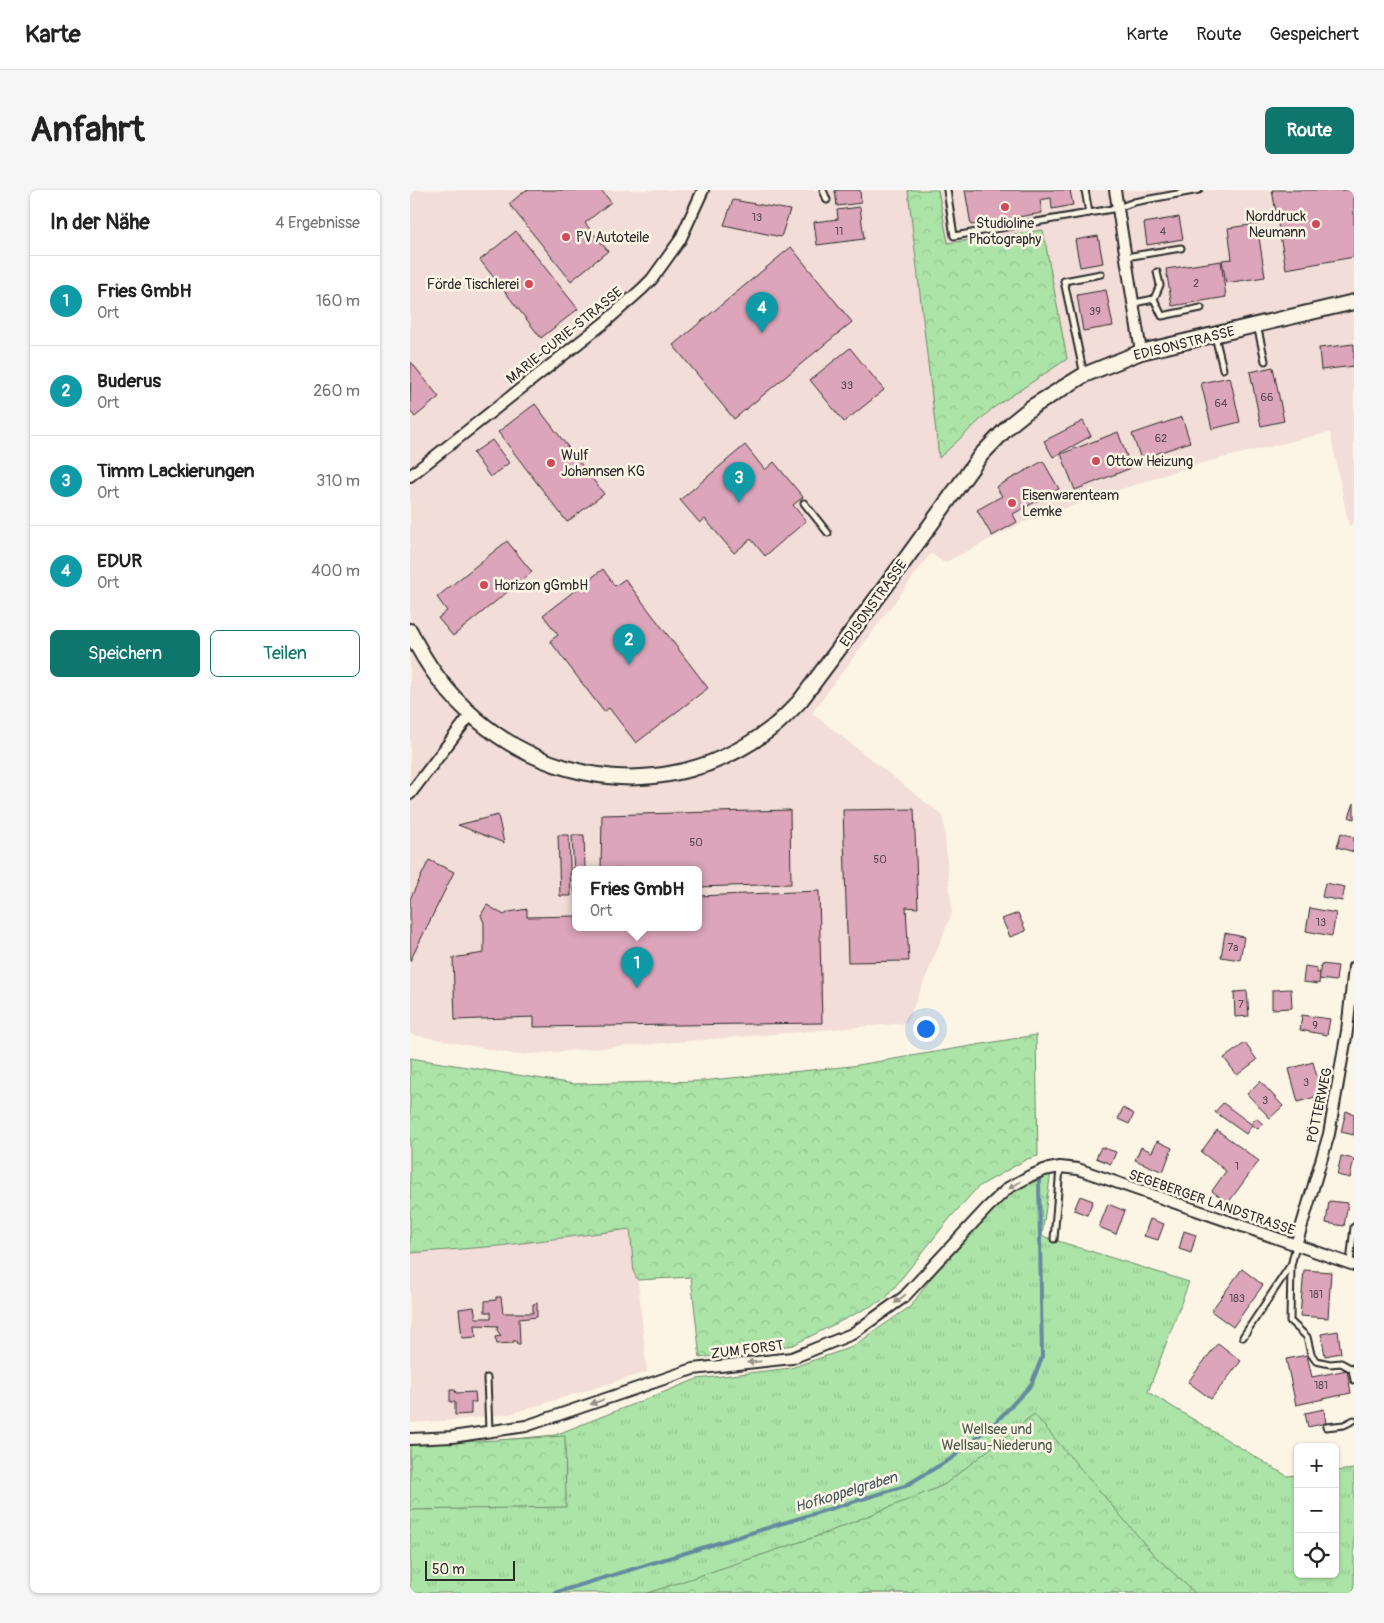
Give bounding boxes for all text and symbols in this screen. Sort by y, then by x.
text: Karte [25,20,81,49]
text: Karte [1126,23,1168,46]
text: Route [1196,23,1241,46]
text: Gespeichert [1269,23,1359,46]
button: Route [1265,107,1354,154]
text: Anfahrt [30,108,145,152]
marker: Studioline Photography [999,201,1011,213]
place label: Norddruck Neumann [1246,208,1306,241]
text: In der Nähe [50,209,150,236]
house number: 13 [752,211,762,224]
text: 4 Ergebnisse [275,213,360,233]
place label: Studioline Photography [969,215,1041,248]
marker: Norddruck Neumann [1310,218,1322,230]
house number: 11 [835,225,843,238]
house number: 4 [1160,225,1167,238]
place label: PV Autoteile [576,229,649,246]
marker: PV Autoteile [560,231,572,243]
place label: Förde Tischlerei [427,276,519,293]
house number: 2 [1193,277,1199,290]
marker: Förde Tischlerei [523,278,535,290]
text: Fries GmbH [97,279,191,303]
street label: MARIE-CURIE-STRASSE [503,283,626,387]
text: 1 [63,291,69,311]
text: 160 m [316,291,360,311]
pin: 4 [746,292,778,333]
text: Ort [97,303,119,323]
house number: 39 [1089,305,1101,318]
street label: EDISONSTRASSE [1132,323,1236,364]
text: Buderus [97,369,161,393]
house number: 33 [841,379,853,392]
text: 2 [62,381,70,401]
text: 260 m [313,381,360,401]
house number: 66 [1261,391,1273,404]
text: Ort [97,393,119,413]
house number: 64 [1215,397,1228,410]
house number: 62 [1155,432,1167,445]
place label: Wulf Johannsen KG [561,447,645,480]
place label: Ottow Heizung [1106,453,1193,470]
marker: Ottow Heizung [1090,455,1102,467]
marker: Wulf Johannsen KG [545,457,557,469]
text: Timm Lackierungen [97,459,255,483]
pin: 3 [723,462,755,503]
text: 3 [62,471,70,491]
text: 310 m [316,471,360,491]
text: Ort [97,483,119,503]
place label: Eisenwarenteam Lemke [1022,487,1119,520]
marker: Eisenwarenteam Lemke [1006,497,1018,509]
text: EDUR [97,549,142,573]
street label: EDISONSTRASSE [836,557,911,650]
text: 4 [61,561,71,581]
text: 400 m [311,561,360,581]
text: Ort [97,573,119,593]
place label: Horizon gGmbH [494,577,588,594]
marker: Horizon gGmbH [478,579,490,591]
pin: 2 [613,624,645,665]
button: Speichern [50,630,200,677]
button: Teilen [210,630,360,677]
house number: 50 [689,836,703,849]
house number: 50 [873,853,887,866]
popup [572,866,702,931]
text: Fries GmbH [590,877,684,901]
text: Ort [590,901,612,921]
house number: 13 [1316,916,1326,929]
house number: 7a [1228,941,1238,954]
pin: 1 [621,947,653,988]
house number: 7 [1238,998,1244,1011]
your location [913,1016,939,1042]
house number: 9 [1312,1019,1318,1032]
street label: PÖTTERWEG [1302,1066,1336,1144]
house number: 3 [1303,1076,1309,1089]
house number: 3 [1262,1094,1268,1107]
house number: 1 [1235,1160,1239,1173]
street label: SEGEBERGER LANDSTRASSE [1126,1166,1297,1239]
one-way arrow [1008,1180,1022,1189]
house number: 181 [1309,1288,1323,1301]
house number: 183 [1229,1292,1245,1305]
one-way arrow [893,1294,907,1304]
street label: ZUM FORST [710,1337,785,1362]
one-way arrow [746,1358,762,1366]
house number: 181 [1314,1379,1328,1392]
one-way arrow [590,1398,605,1406]
park label: Wellsee und Wellsau-Niederung [942,1421,1052,1454]
map controls [1294,1443,1339,1578]
button: + [1294,1443,1339,1488]
water label: Hofkoppelgraben [793,1467,901,1517]
button: − [1294,1488,1339,1533]
button: locate [1294,1533,1339,1578]
scale bar [425,1558,515,1581]
text: 50 m [432,1561,465,1578]

